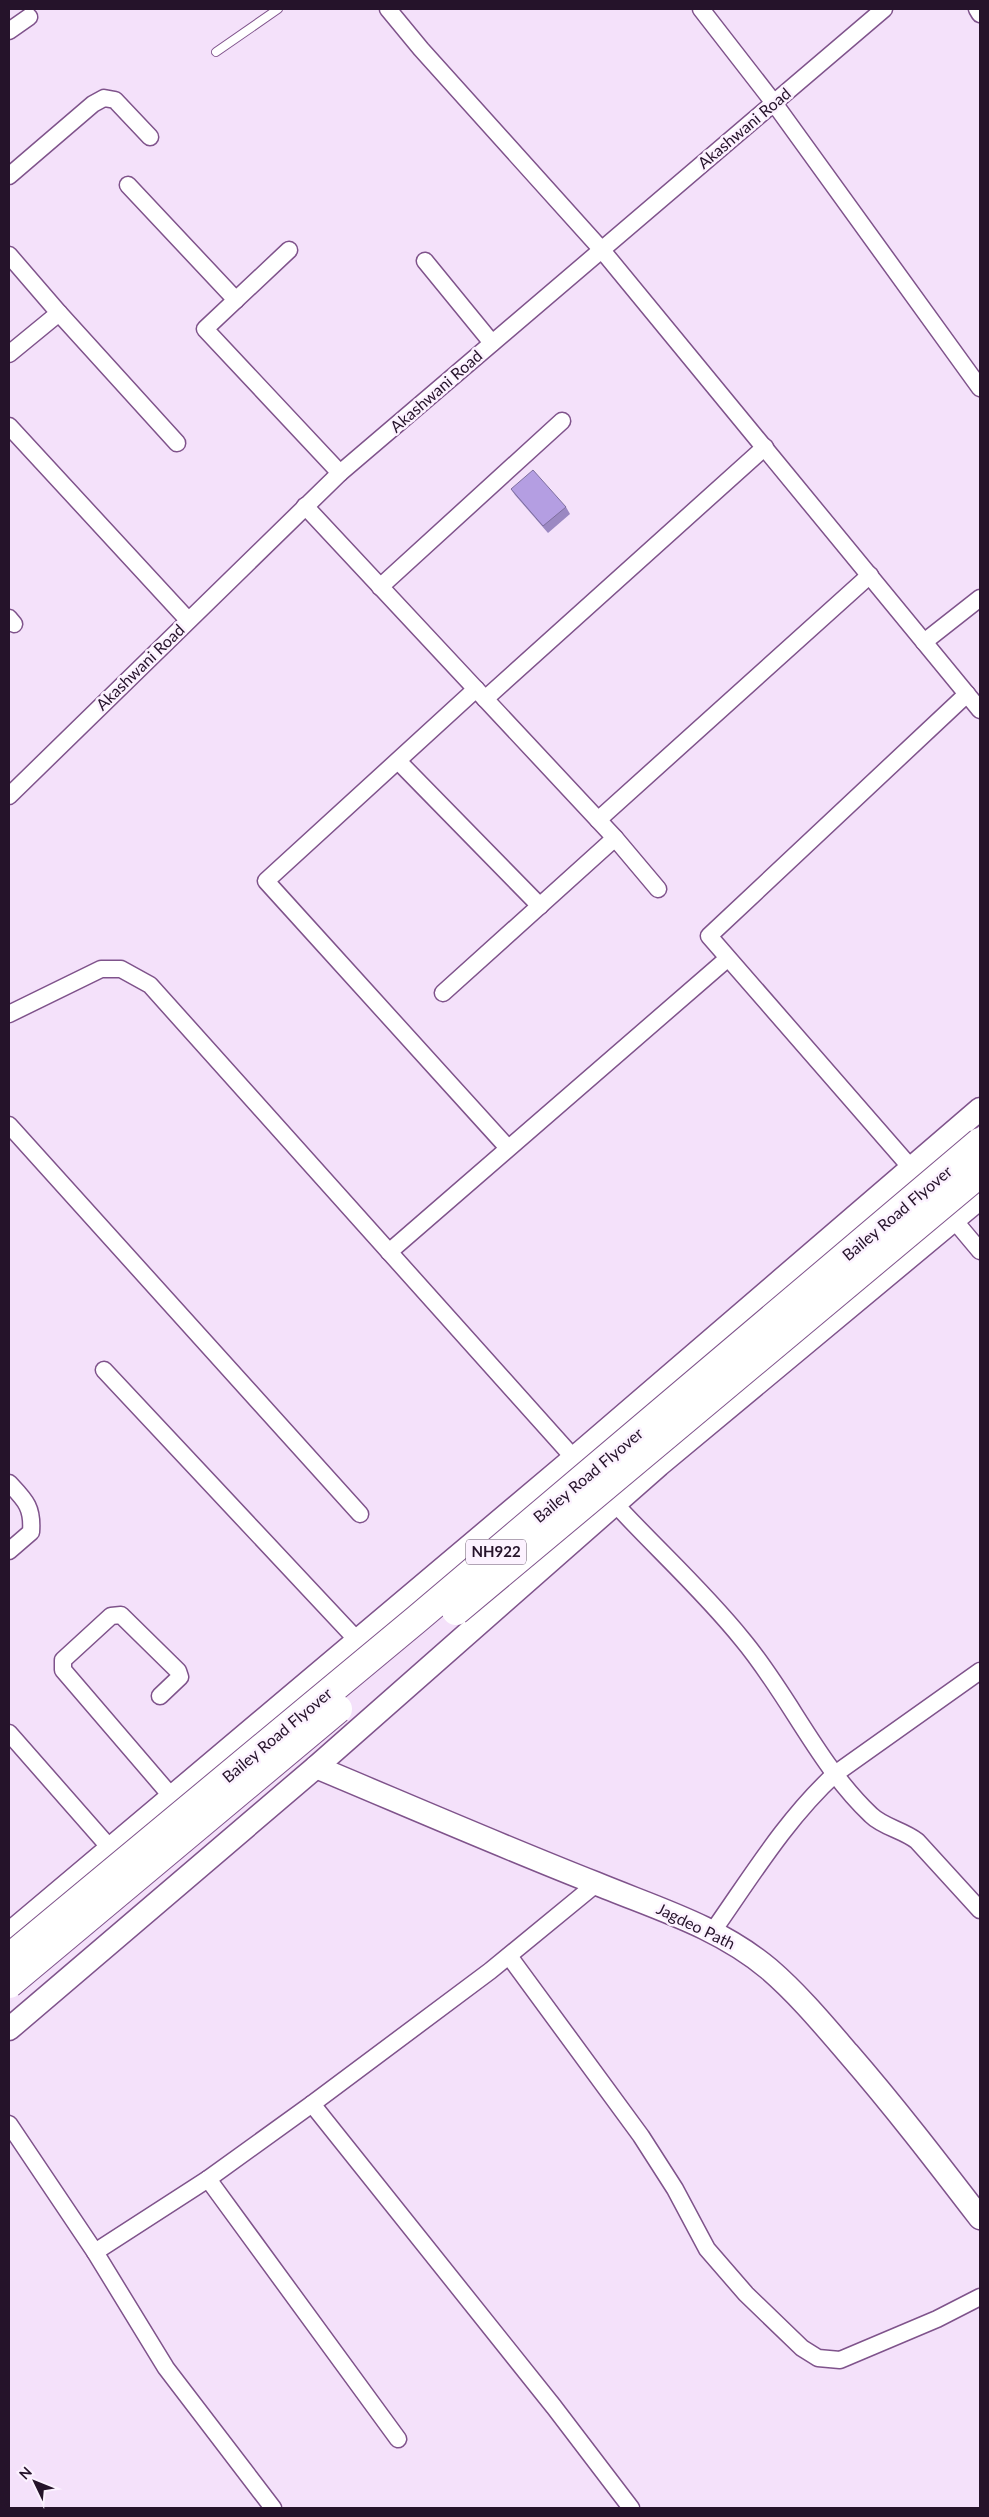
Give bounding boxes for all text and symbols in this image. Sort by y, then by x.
street label: Akashwani Road [693,83,794,172]
street label: Akashwani Road [386,346,485,436]
street label: Akashwani Road [92,620,188,714]
street label: Bailey Road Flyover [838,1161,956,1264]
street label: Bailey Road Flyover [529,1423,647,1526]
road number: NH922 [466,1540,526,1564]
street label: Bailey Road Flyover [218,1683,336,1786]
street label: Jagdeo Path [654,1898,739,1953]
north arrow [10,2457,60,2507]
text: N [15,2463,35,2483]

